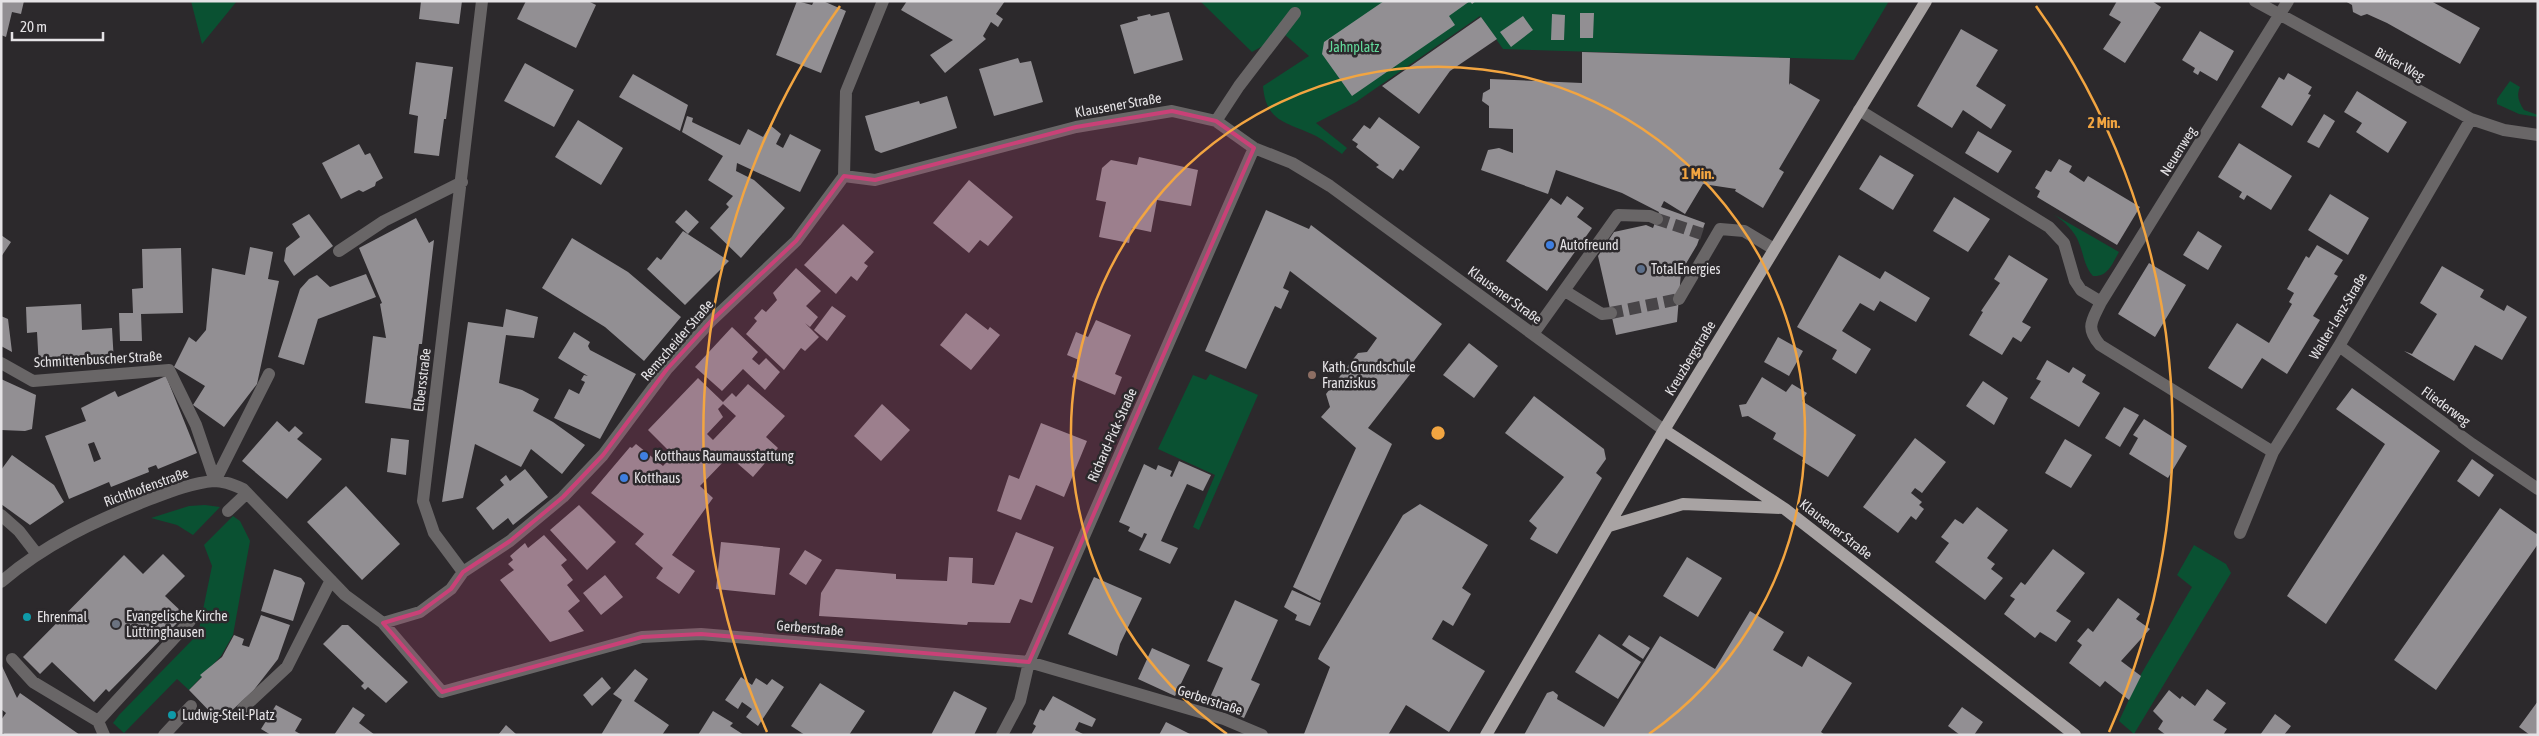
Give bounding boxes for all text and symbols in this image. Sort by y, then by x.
scale bar [12,10,104,42]
text: 20 m [20,18,47,35]
park label: Jahnplatz [1329,39,1379,55]
street label: Birker Weg [2372,44,2428,84]
street label: Klausener Straße [1074,90,1162,120]
text: 2 Min. [2088,114,2121,131]
street label: Neuenweg [2157,123,2199,179]
text: 1 Min. [1682,165,1715,182]
place label: Autofreund [1560,237,1619,253]
marker: Autofreund [1544,239,1556,251]
place label: TotalEnergies [1651,261,1721,277]
street label: Klausener Straße [1465,263,1545,327]
marker: TotalEnergies [1635,263,1647,275]
street label: Walter-Lenz-Straße [2306,270,2370,362]
street label: Remscheider Straße [637,296,717,384]
street label: Kreuzbergstraße [1661,318,1719,398]
street label: Elbersstraße [410,347,434,413]
street label: Schmittenbuscher Straße [34,348,162,370]
place label: Kath. Grundschule Franziskus [1322,359,1416,391]
marker: Kath. Grundschule Franziskus [1306,369,1318,381]
street label: Fliederweg [2418,383,2474,429]
street label: Richard-Pick-Straße [1084,386,1140,484]
centre of rings [1429,424,1447,442]
place label: Kotthaus Raumausstattung [654,448,794,464]
marker: Kotthaus Raumausstattung [638,450,650,462]
street label: Richthofenstraße [102,464,190,510]
place label: Kotthaus [634,470,680,486]
marker: Kotthaus [618,472,630,484]
street label: Klausener Straße [1797,496,1875,562]
place label: Evangelische Kirche Lüttringhausen [126,608,228,640]
place label: Ehrenmal [37,609,88,625]
marker: Ehrenmal [21,611,33,623]
street label: Gerberstraße [776,617,844,639]
marker: Evangelische Kirche Lüttringhausen [110,618,122,630]
street label: Gerberstraße [1176,682,1244,718]
place label: Ludwig-Steil-Platz [182,707,275,723]
marker: Ludwig-Steil-Platz [166,709,178,721]

